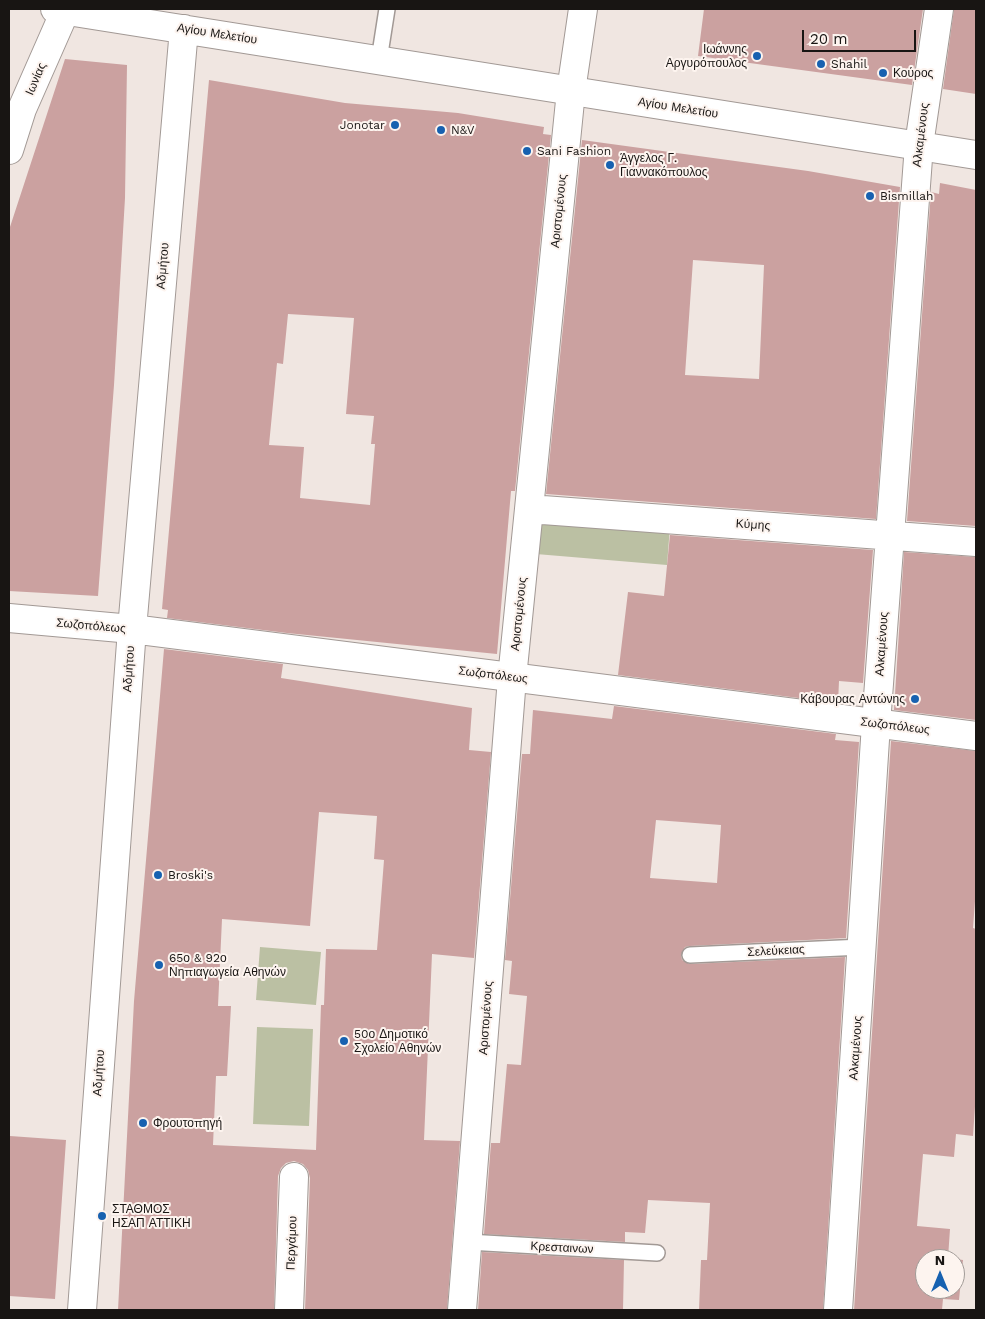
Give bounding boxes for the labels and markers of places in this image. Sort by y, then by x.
place label: Ιωάννης Αργυρόπουλος [666,42,747,70]
marker: Ιωάννης Αργυρόπουλος [751,50,763,62]
place label: Shahil [831,57,867,71]
marker: Shahil [815,58,827,70]
place label: Κούρος [893,66,933,80]
marker: Κούρος [877,67,889,79]
place label: Jonotar [340,118,385,132]
marker: Jonotar [389,119,401,131]
place label: N&V [451,123,475,137]
marker: N&V [435,124,447,136]
place label: Sani Fashion [537,144,611,158]
marker: Sani Fashion [521,145,533,157]
place label: Άγγελος Γ. Γιαννακόπουλος [620,151,708,179]
marker: Άγγελος Γ. Γιαννακόπουλος [604,159,616,171]
place label: Bismillah [880,189,934,203]
marker: Bismillah [864,190,876,202]
place label: Κάβουρας Αντώνης [800,692,905,706]
marker: Κάβουρας Αντώνης [909,693,921,705]
place label: Broski's [168,868,213,882]
marker: Broski's [152,869,164,881]
place label: 65ο & 92ο Νηπιαγωγεία Αθηνών [169,951,286,979]
marker: 65ο & 92ο Νηπιαγωγεία Αθηνών [153,959,165,971]
place label: 50ο Δημοτικό Σχολείο Αθηνών [354,1027,441,1055]
marker: 50ο Δημοτικό Σχολείο Αθηνών [338,1035,350,1047]
place label: Φρουτοπηγή [153,1116,222,1130]
marker: Φρουτοπηγή [137,1117,149,1129]
place label: ΣΤΑΘΜΟΣ ΗΣΑΠ ΑΤΤΙΚΗ [112,1202,191,1230]
marker: ΣΤΑΘΜΟΣ ΗΣΑΠ ΑΤΤΙΚΗ [96,1210,108,1222]

